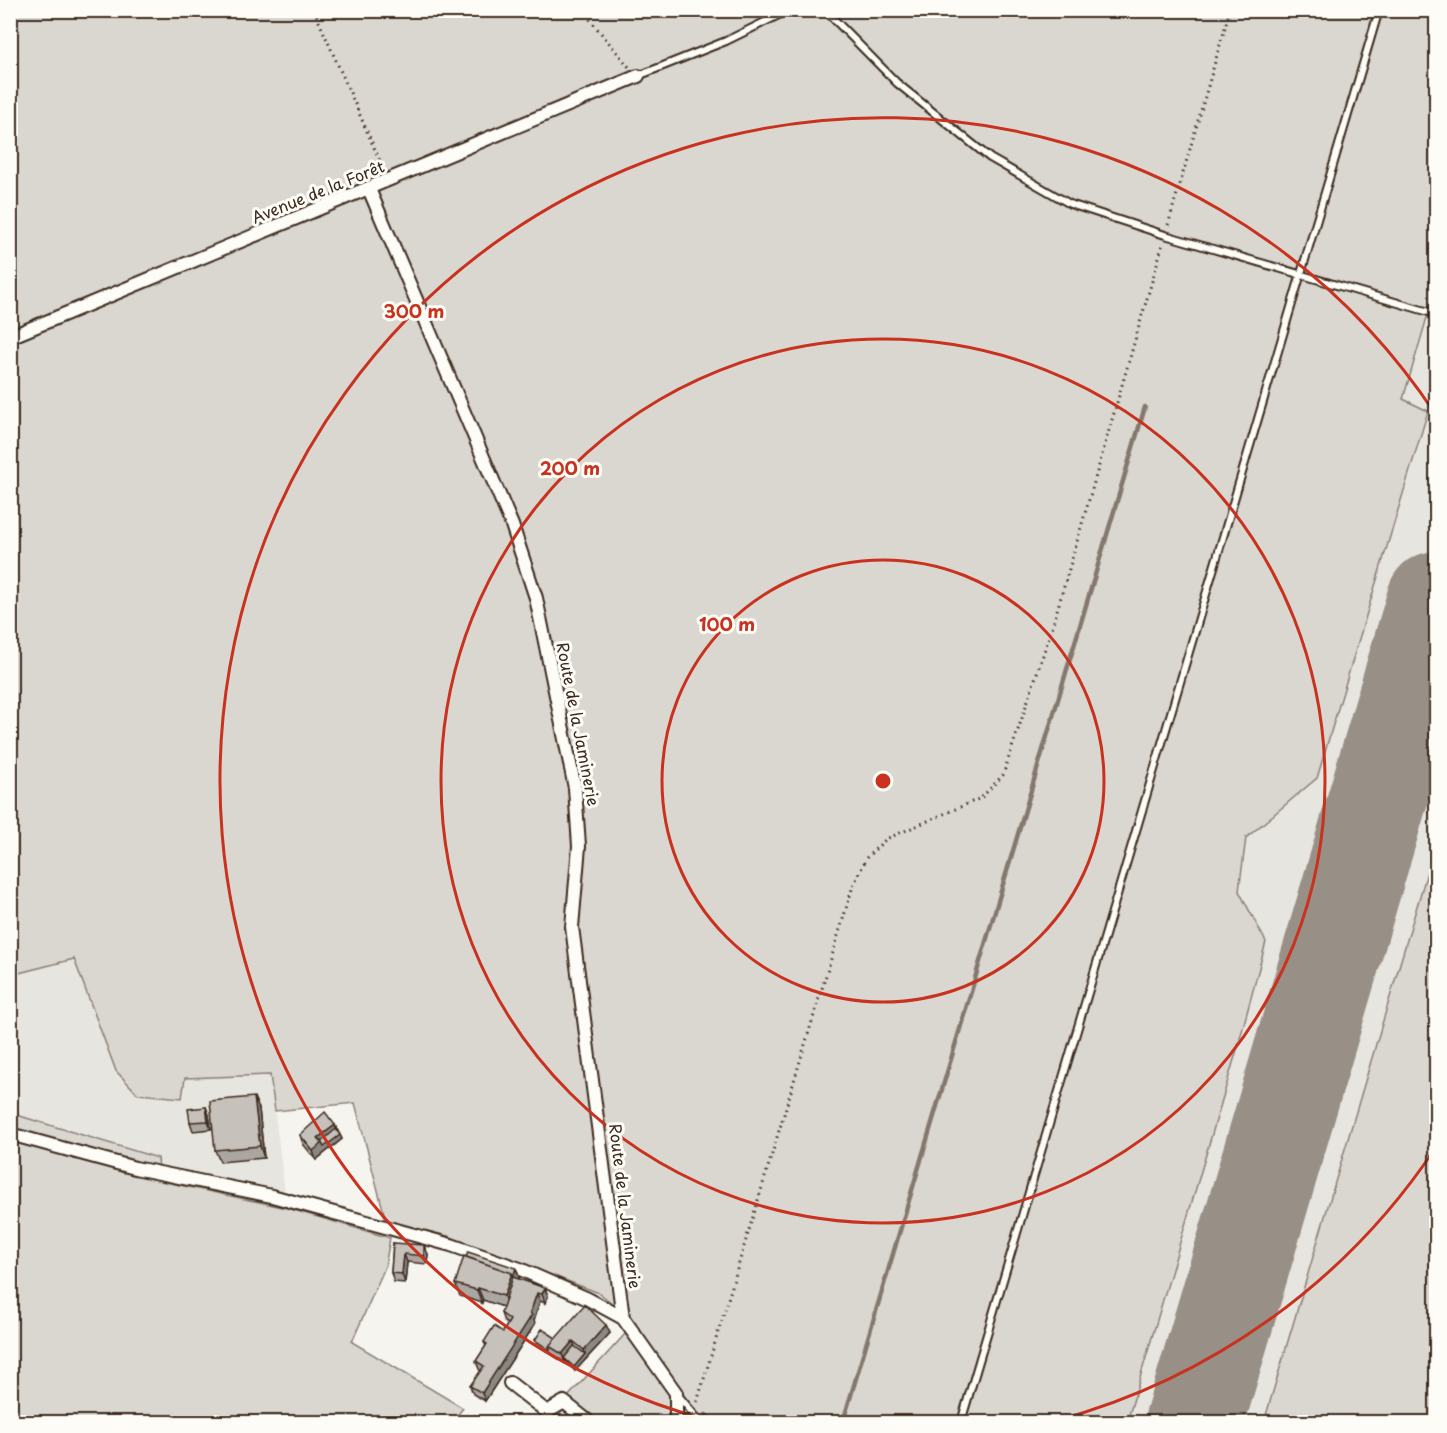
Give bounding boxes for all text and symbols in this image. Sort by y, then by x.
street label: Avenue de la Forêt [248,153,388,229]
text: 300 m [384,297,444,324]
text: 200 m [540,454,600,481]
text: 100 m [699,610,755,637]
street label: Route de la Jaminerie [551,640,607,808]
centre of rings [873,771,893,791]
street label: Route de la Jaminerie [604,1122,648,1290]

